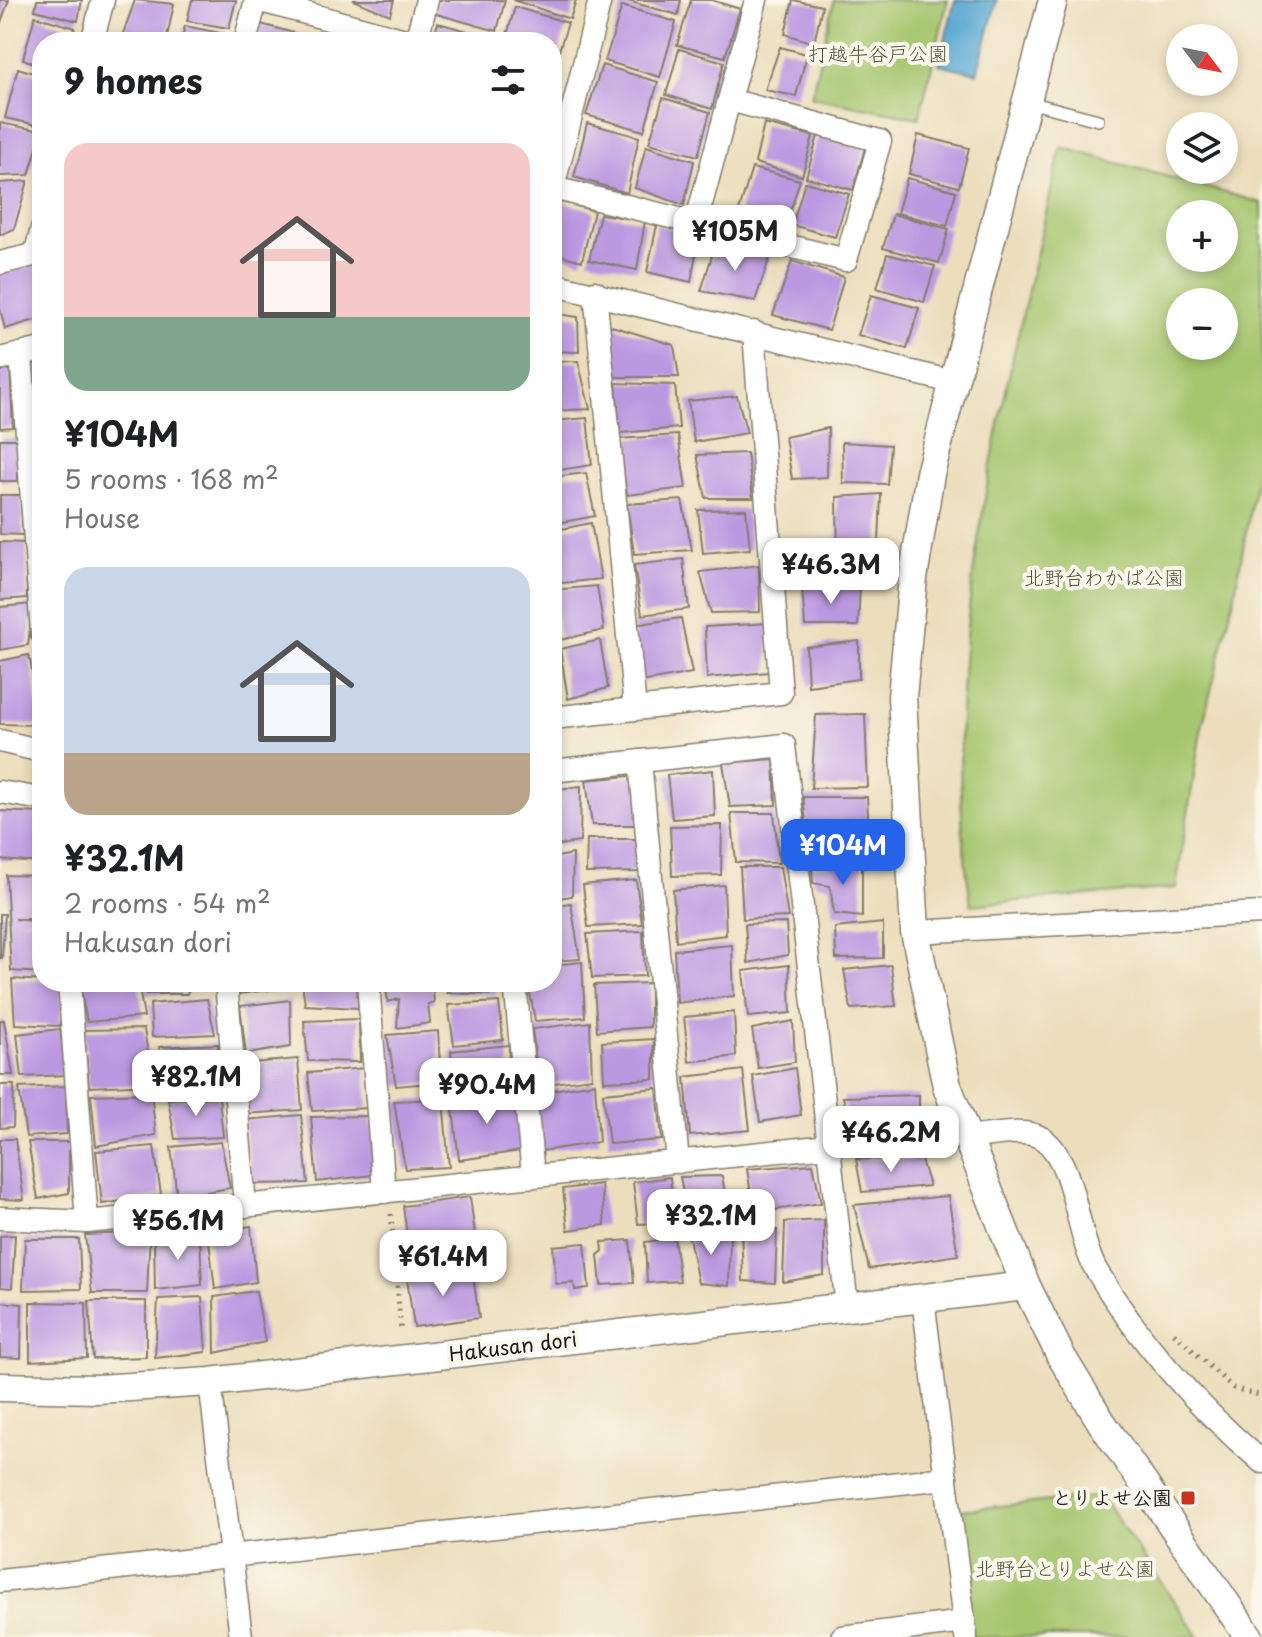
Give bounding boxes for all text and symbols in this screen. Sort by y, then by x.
north arrow [1166,24,1238,96]
map controls [1166,24,1238,360]
park label: 打越牛谷戸公園 [808,38,948,68]
text: 9 homes [64,54,203,106]
icon: filters [486,58,530,102]
button: layers [1166,112,1238,184]
icon: home [225,195,369,339]
button: + [1166,200,1238,272]
pin: ¥105M [679,205,791,273]
text: ¥105M [691,211,779,250]
button: − [1166,288,1238,360]
text: ¥104M [64,407,179,459]
text: 5 rooms · 168 m² [64,459,279,498]
text: House [64,498,140,537]
pin: ¥46.3M [766,538,896,606]
text: ¥46.3M [781,544,881,583]
park label: 北野台わかば公園 [1024,562,1184,592]
icon: home [225,619,369,763]
pin: ¥104M [787,819,899,887]
text: ¥104M [799,825,887,864]
text: ¥32.1M [64,831,185,883]
text: 2 rooms · 54 m² [64,883,271,922]
text: Hakusan dori [64,922,232,961]
pin: ¥82.1M [131,1050,261,1118]
text: ¥82.1M [150,1056,242,1095]
pin: ¥90.4M [422,1058,552,1126]
text: ¥90.4M [437,1064,537,1103]
pin: ¥46.2M [826,1106,956,1174]
text: ¥46.2M [841,1112,941,1151]
pin: ¥32.1M [646,1189,776,1257]
pin: ¥56.1M [113,1194,243,1262]
text: ¥32.1M [665,1195,757,1234]
text: ¥56.1M [132,1200,224,1239]
pin: ¥61.4M [378,1230,508,1298]
text: ¥61.4M [398,1236,488,1275]
street label: Hakusan dori [447,1323,579,1369]
place label: とりよせ公園 [1052,1482,1172,1512]
marker: とりよせ公園 [1179,1489,1197,1507]
park label: 北野台とりよせ公園 [975,1553,1155,1583]

